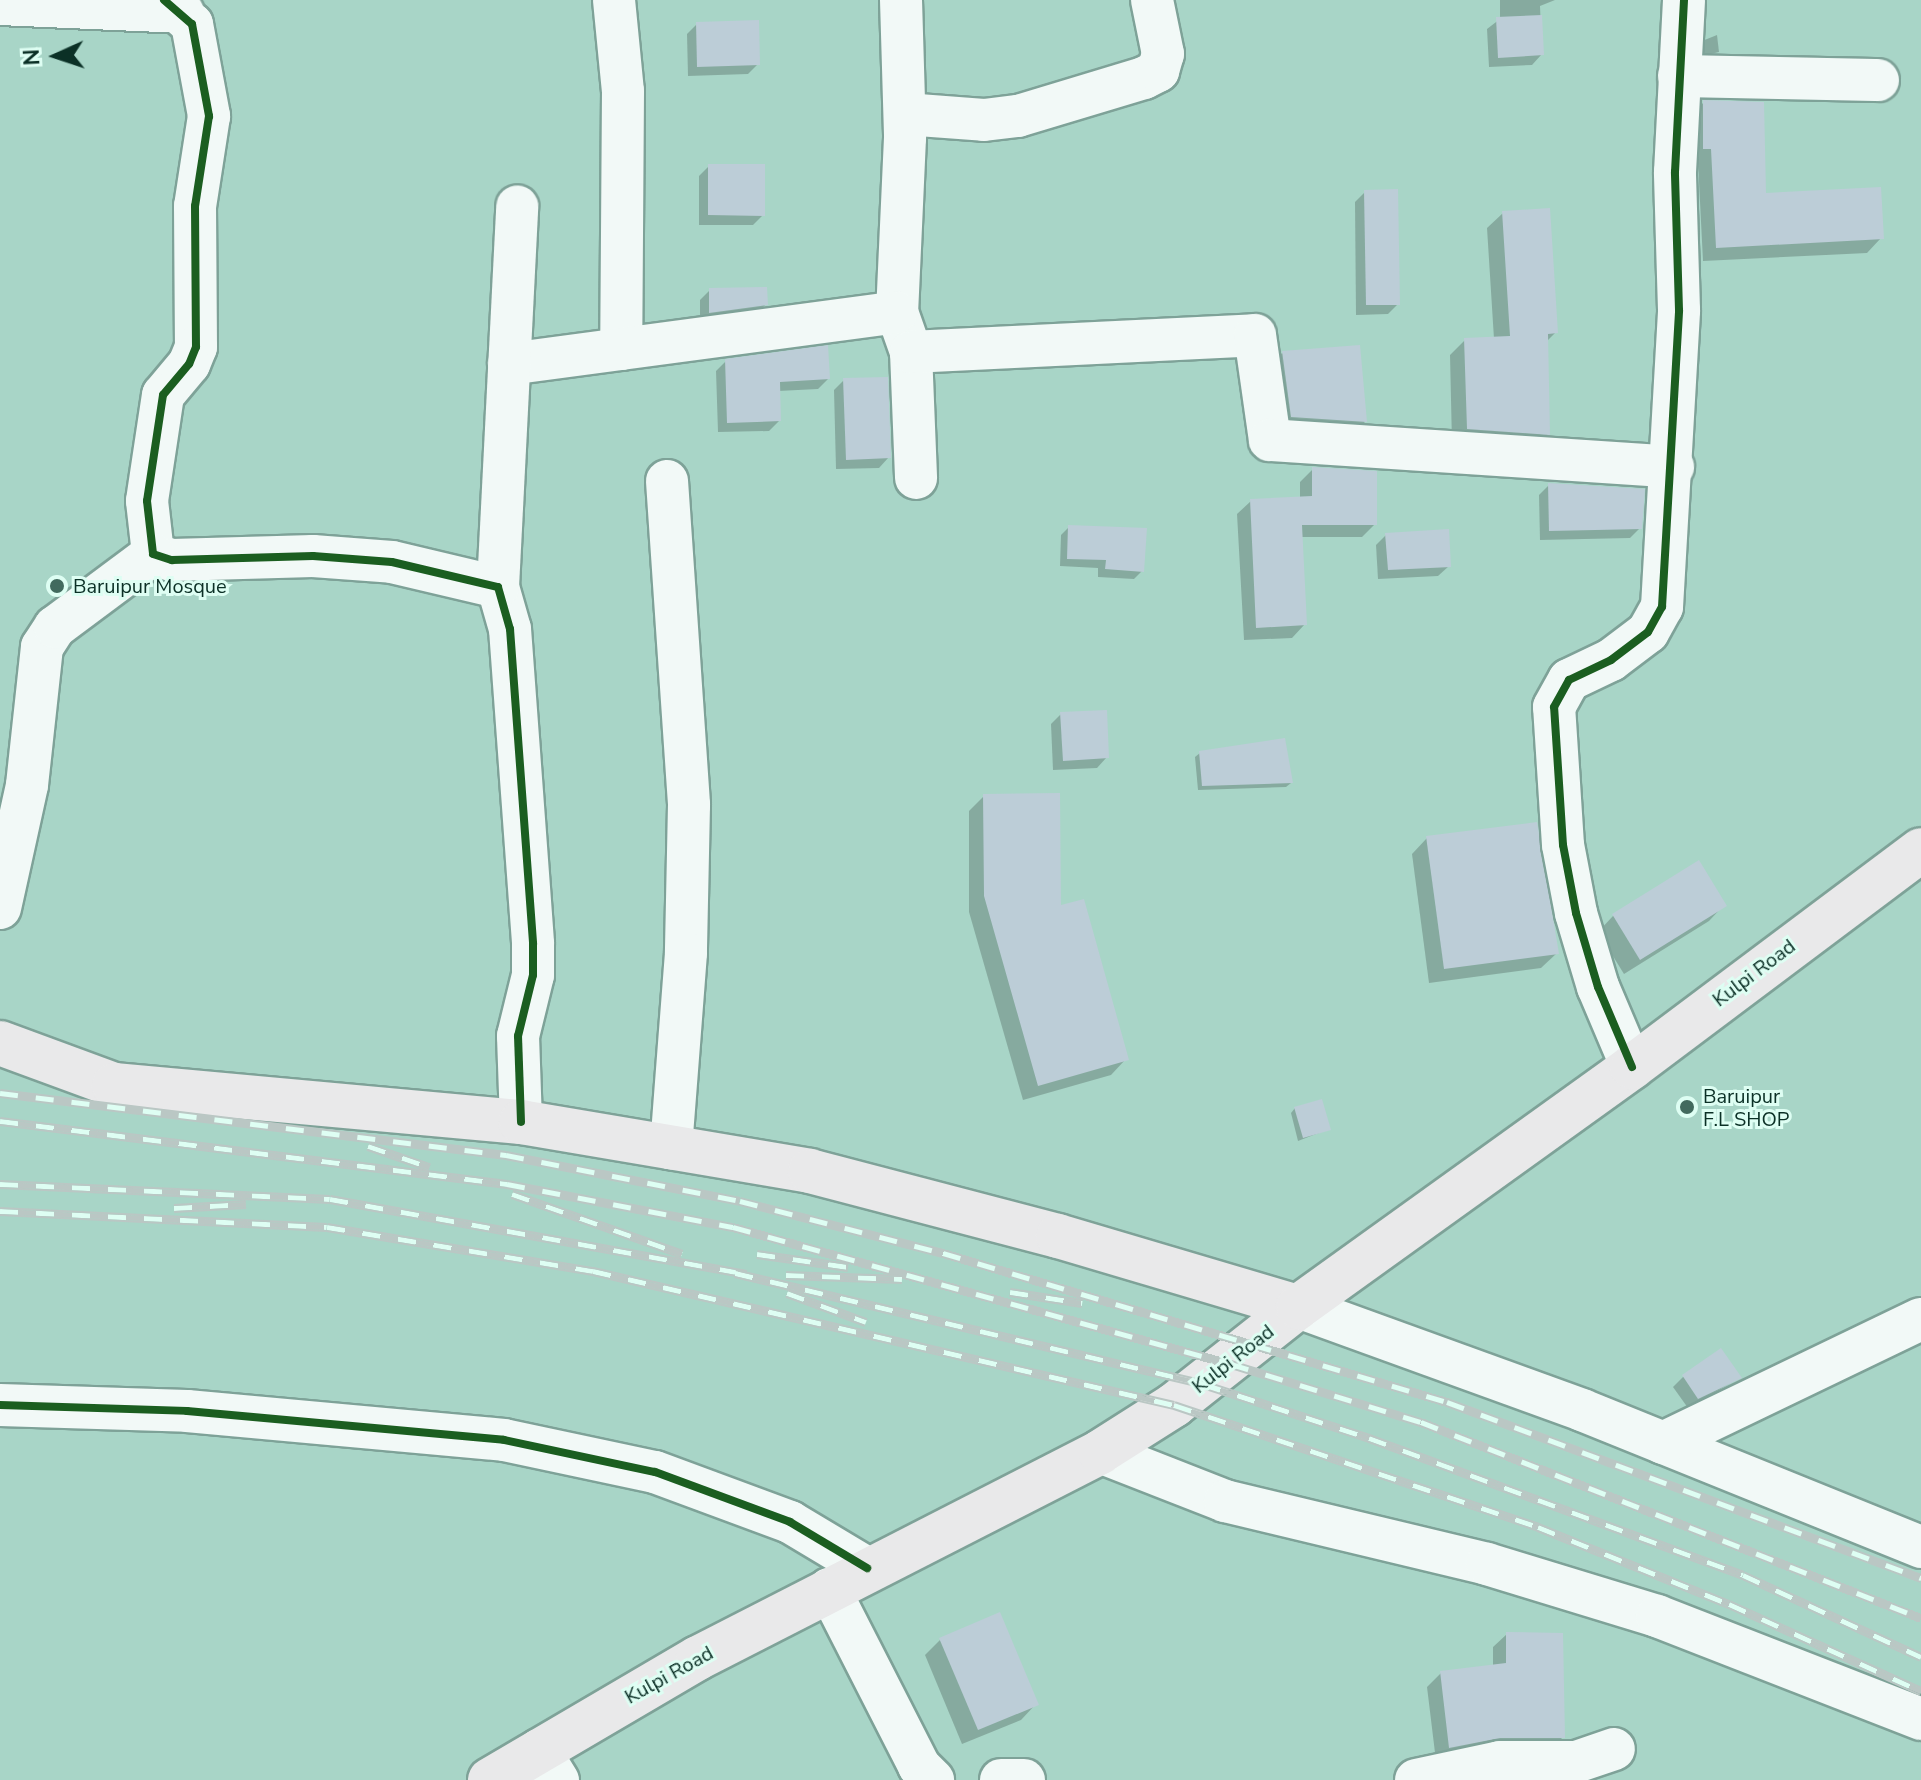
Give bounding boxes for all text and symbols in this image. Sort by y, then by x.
north arrow [16,16,96,96]
text: N [17,48,47,66]
place label: Baruipur Mosque [73,574,227,598]
marker: Baruipur Mosque [48,577,66,595]
street label: Kulpi Road [1708,934,1800,1012]
place label: Baruipur F.L SHOP [1703,1084,1789,1131]
marker: Baruipur F.L SHOP [1678,1098,1696,1116]
street label: Kulpi Road [1187,1320,1279,1398]
street label: Kulpi Road [621,1641,717,1709]

